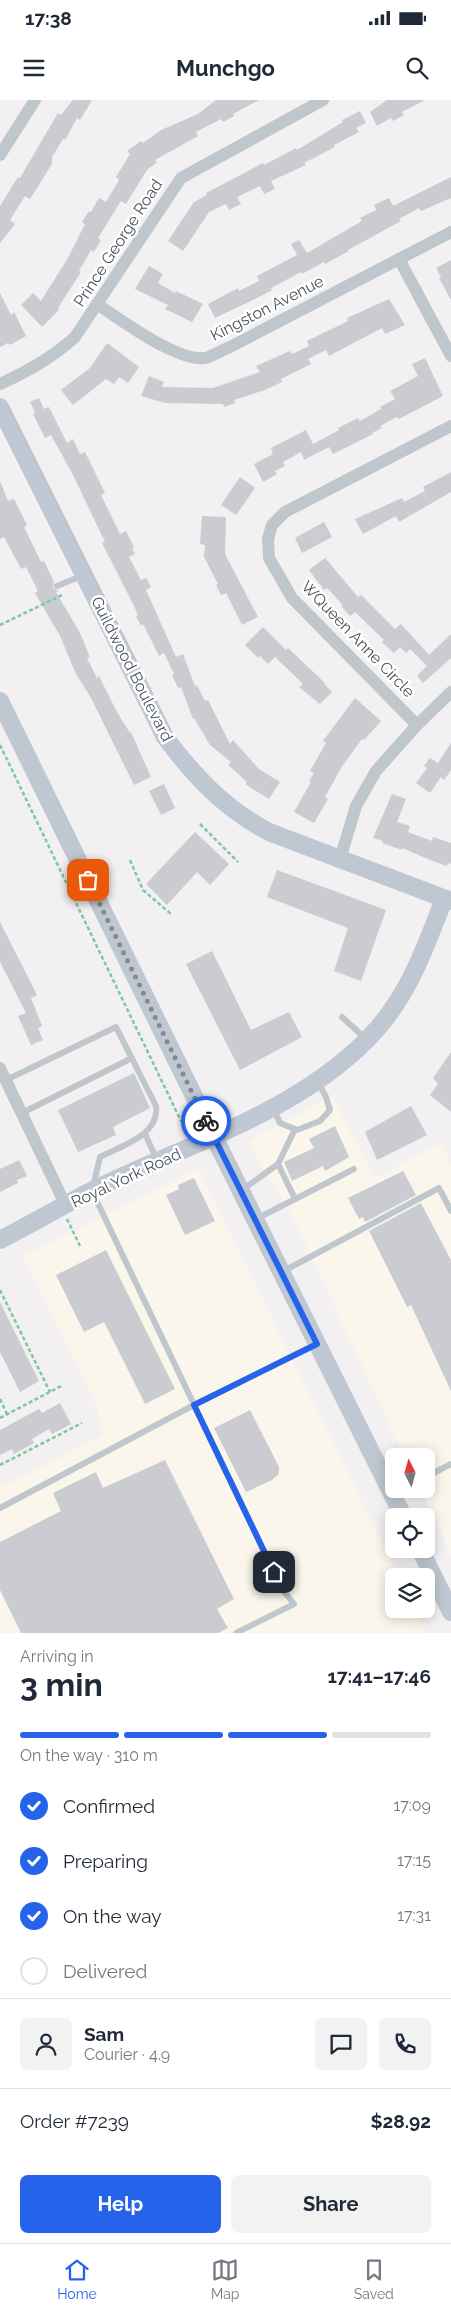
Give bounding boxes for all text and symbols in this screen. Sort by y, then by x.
text: 17:38 [25,7,72,29]
icon: menu [20,54,48,82]
icon: search [403,54,431,82]
text: Munchgo [176,55,275,81]
street label: Prince George Road [70,176,166,310]
street label: Kingston Avenue [207,271,327,345]
street label: WQueen Anne Circle [297,577,419,701]
street label: Guildwood Boulevard [87,593,177,745]
pin [67,859,109,901]
icon: bag [74,866,102,894]
courier [181,1096,231,1146]
icon: bike [192,1107,220,1135]
street label: Royal York Road [68,1144,184,1212]
north arrow [385,1448,435,1498]
map controls [385,1448,435,1618]
button: locate [385,1508,435,1558]
pin [253,1551,295,1593]
icon: home [260,1558,288,1586]
button: layers [385,1568,435,1618]
text: Arriving in [20,1647,94,1666]
text: 17:41–17:46 [328,1665,431,1687]
text: 3 min [20,1666,103,1703]
text: On the way · 310 m [20,1746,158,1765]
icon: check [20,1792,48,1820]
text: Confirmed [63,1795,155,1817]
text: 17:09 [394,1796,431,1815]
icon: check [20,1847,48,1875]
text: Preparing [63,1850,148,1872]
text: 17:15 [397,1851,431,1870]
icon: check [20,1902,48,1930]
text: On the way [63,1905,162,1927]
text: 17:31 [397,1906,431,1925]
text: Delivered [63,1960,147,1982]
button: person [20,2018,72,2070]
button: chat [315,2018,367,2070]
button: phone [379,2018,431,2070]
text: Sam [84,2023,124,2045]
text: Courier · 4.9 [84,2045,170,2064]
text: Order #7239 [20,2110,129,2132]
text: $28.92 [371,2110,431,2132]
button: Help [20,2175,221,2233]
button: Share [231,2175,431,2233]
tab: Home [57,2256,97,2302]
tab: Map [211,2256,240,2302]
tab: Saved [354,2256,394,2302]

